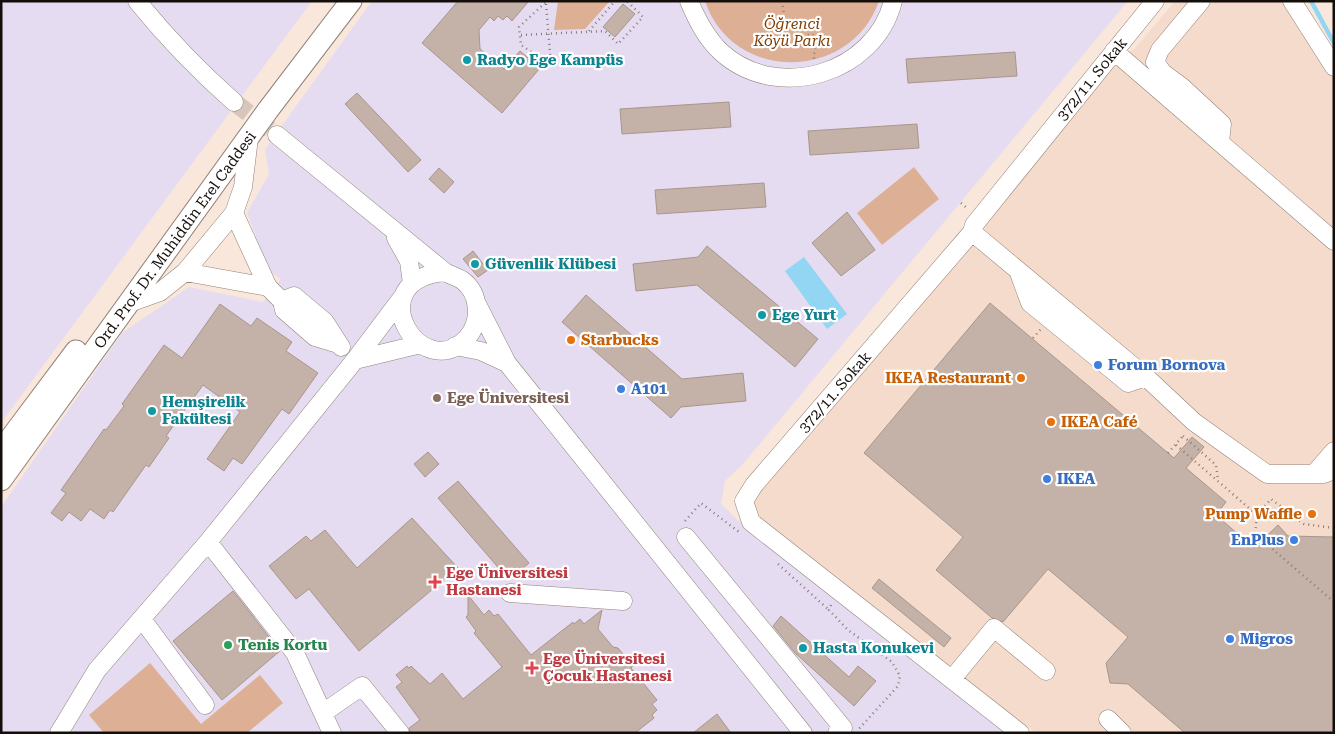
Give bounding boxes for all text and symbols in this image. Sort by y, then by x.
park label: Öğrenci Köyü Parkı [753,15,831,50]
street label: 372/11. Sokak [1053,34,1131,124]
place label: Radyo Ege Kampüs [477,51,623,69]
marker: Radyo Ege Kampüs [461,54,473,66]
street label: Ord. Prof. Dr. Muhiddin Erel Caddesi [90,128,260,352]
place label: Güvenlik Klübesi [485,255,616,273]
marker: Güvenlik Klübesi [469,258,481,270]
place label: Ege Yurt [772,306,836,324]
marker: Ege Yurt [756,309,768,321]
place label: Starbucks [581,331,659,349]
marker: Starbucks [565,334,577,346]
street label: 372/11. Sokak [795,347,875,436]
place label: Forum Bornova [1108,356,1226,374]
marker: Forum Bornova [1092,359,1104,371]
place label: IKEA Restaurant [885,369,1011,387]
marker: IKEA Restaurant [1015,372,1027,384]
place label: A101 [631,380,668,398]
marker: A101 [615,383,627,395]
place label: Ege Üniversitesi [447,388,569,407]
marker: Ege Üniversitesi [431,392,443,404]
place label: Hemşirelik Fakültesi [162,393,247,428]
marker: Hemşirelik Fakültesi [146,405,158,417]
place label: IKEA Café [1061,413,1138,431]
marker: IKEA Café [1045,416,1057,428]
place label: IKEA [1057,470,1096,488]
marker: IKEA [1041,473,1053,485]
place label: Pump Waffle [1205,505,1302,523]
marker: Pump Waffle [1306,508,1318,520]
place label: EnPlus [1231,531,1284,549]
marker: EnPlus [1288,534,1300,546]
place label: Ege Üniversitesi Hastanesi [446,563,568,599]
marker: Ege Üniversitesi Hastanesi [428,575,442,589]
place label: Migros [1240,630,1293,648]
marker: Migros [1224,633,1236,645]
place label: Tenis Kortu [238,636,327,654]
marker: Tenis Kortu [222,639,234,651]
place label: Hasta Konukevi [813,639,934,657]
marker: Hasta Konukevi [797,642,809,654]
place label: Ege Üniversitesi Çocuk Hastanesi [543,649,672,685]
marker: Ege Üniversitesi Çocuk Hastanesi [525,661,539,675]

